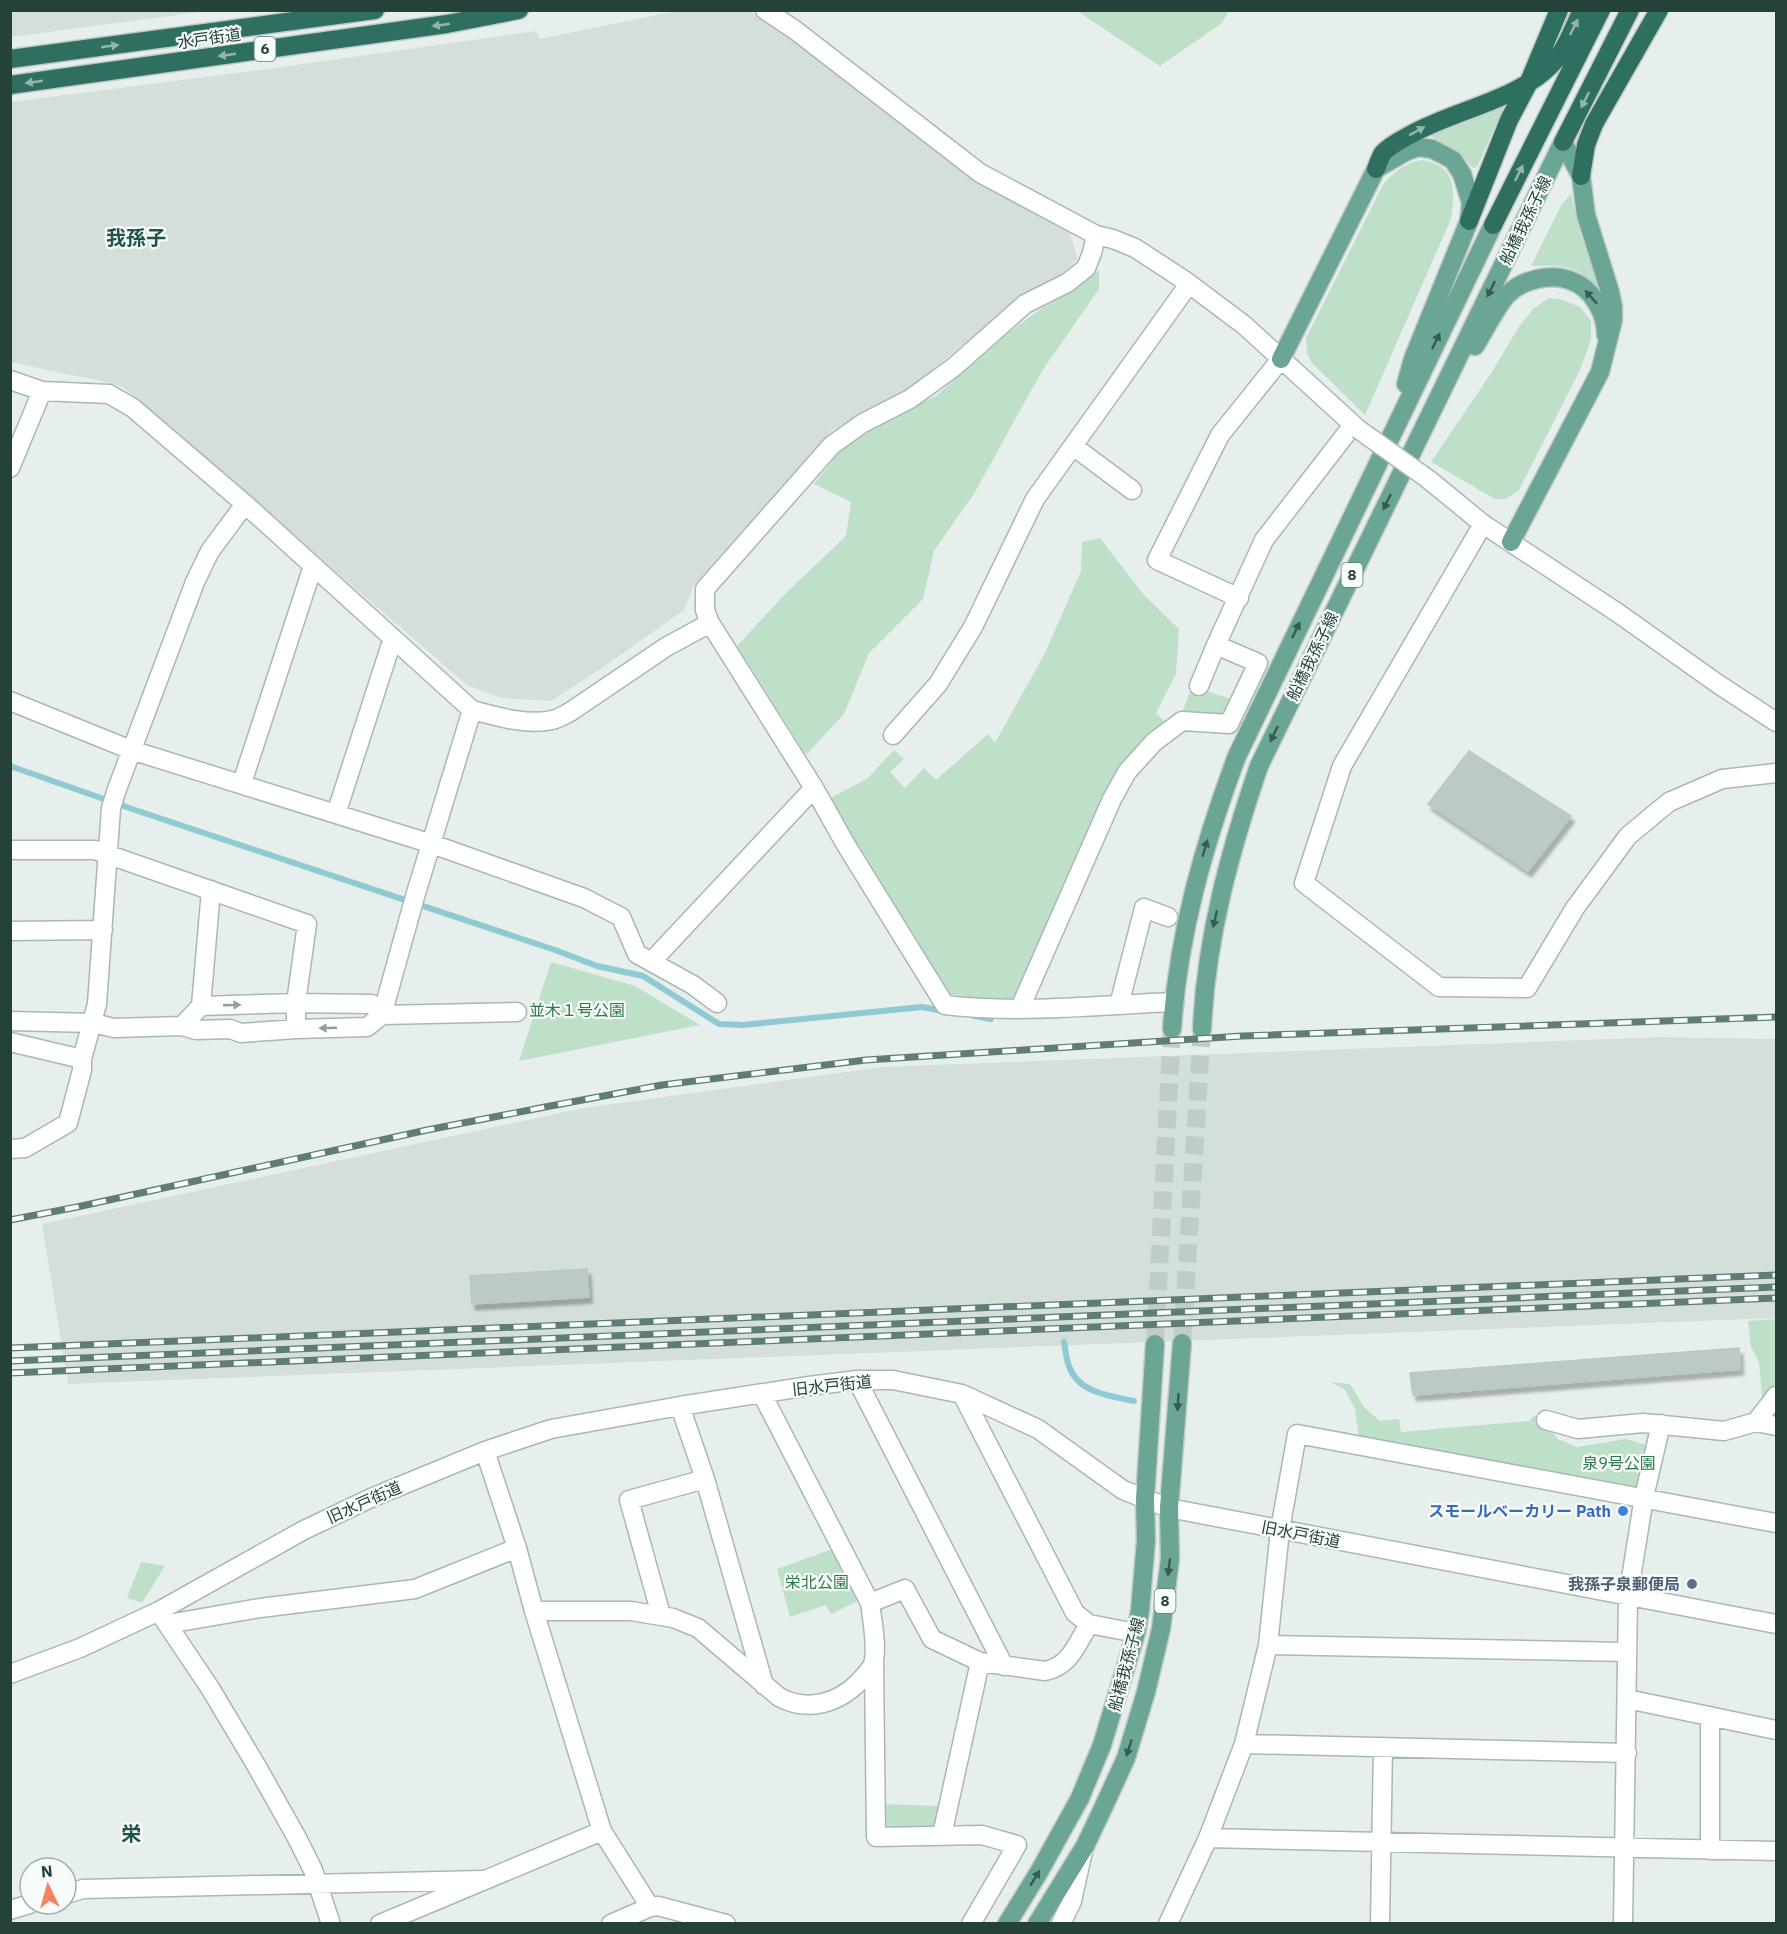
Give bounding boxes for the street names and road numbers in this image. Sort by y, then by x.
street label: 水戸街道 [176,24,242,52]
road number: 6 [254,37,276,61]
street label: 船橋我孫子線 [1495,172,1555,268]
road number: 8 [1342,563,1362,587]
street label: 船橋我孫子線 [1282,608,1342,704]
street label: 旧水戸街道 [791,1371,873,1399]
street label: 旧水戸街道 [323,1477,405,1527]
street label: 旧水戸街道 [1260,1517,1342,1551]
road number: 8 [1154,1589,1176,1613]
street label: 船橋我孫子線 [1104,1615,1148,1713]

